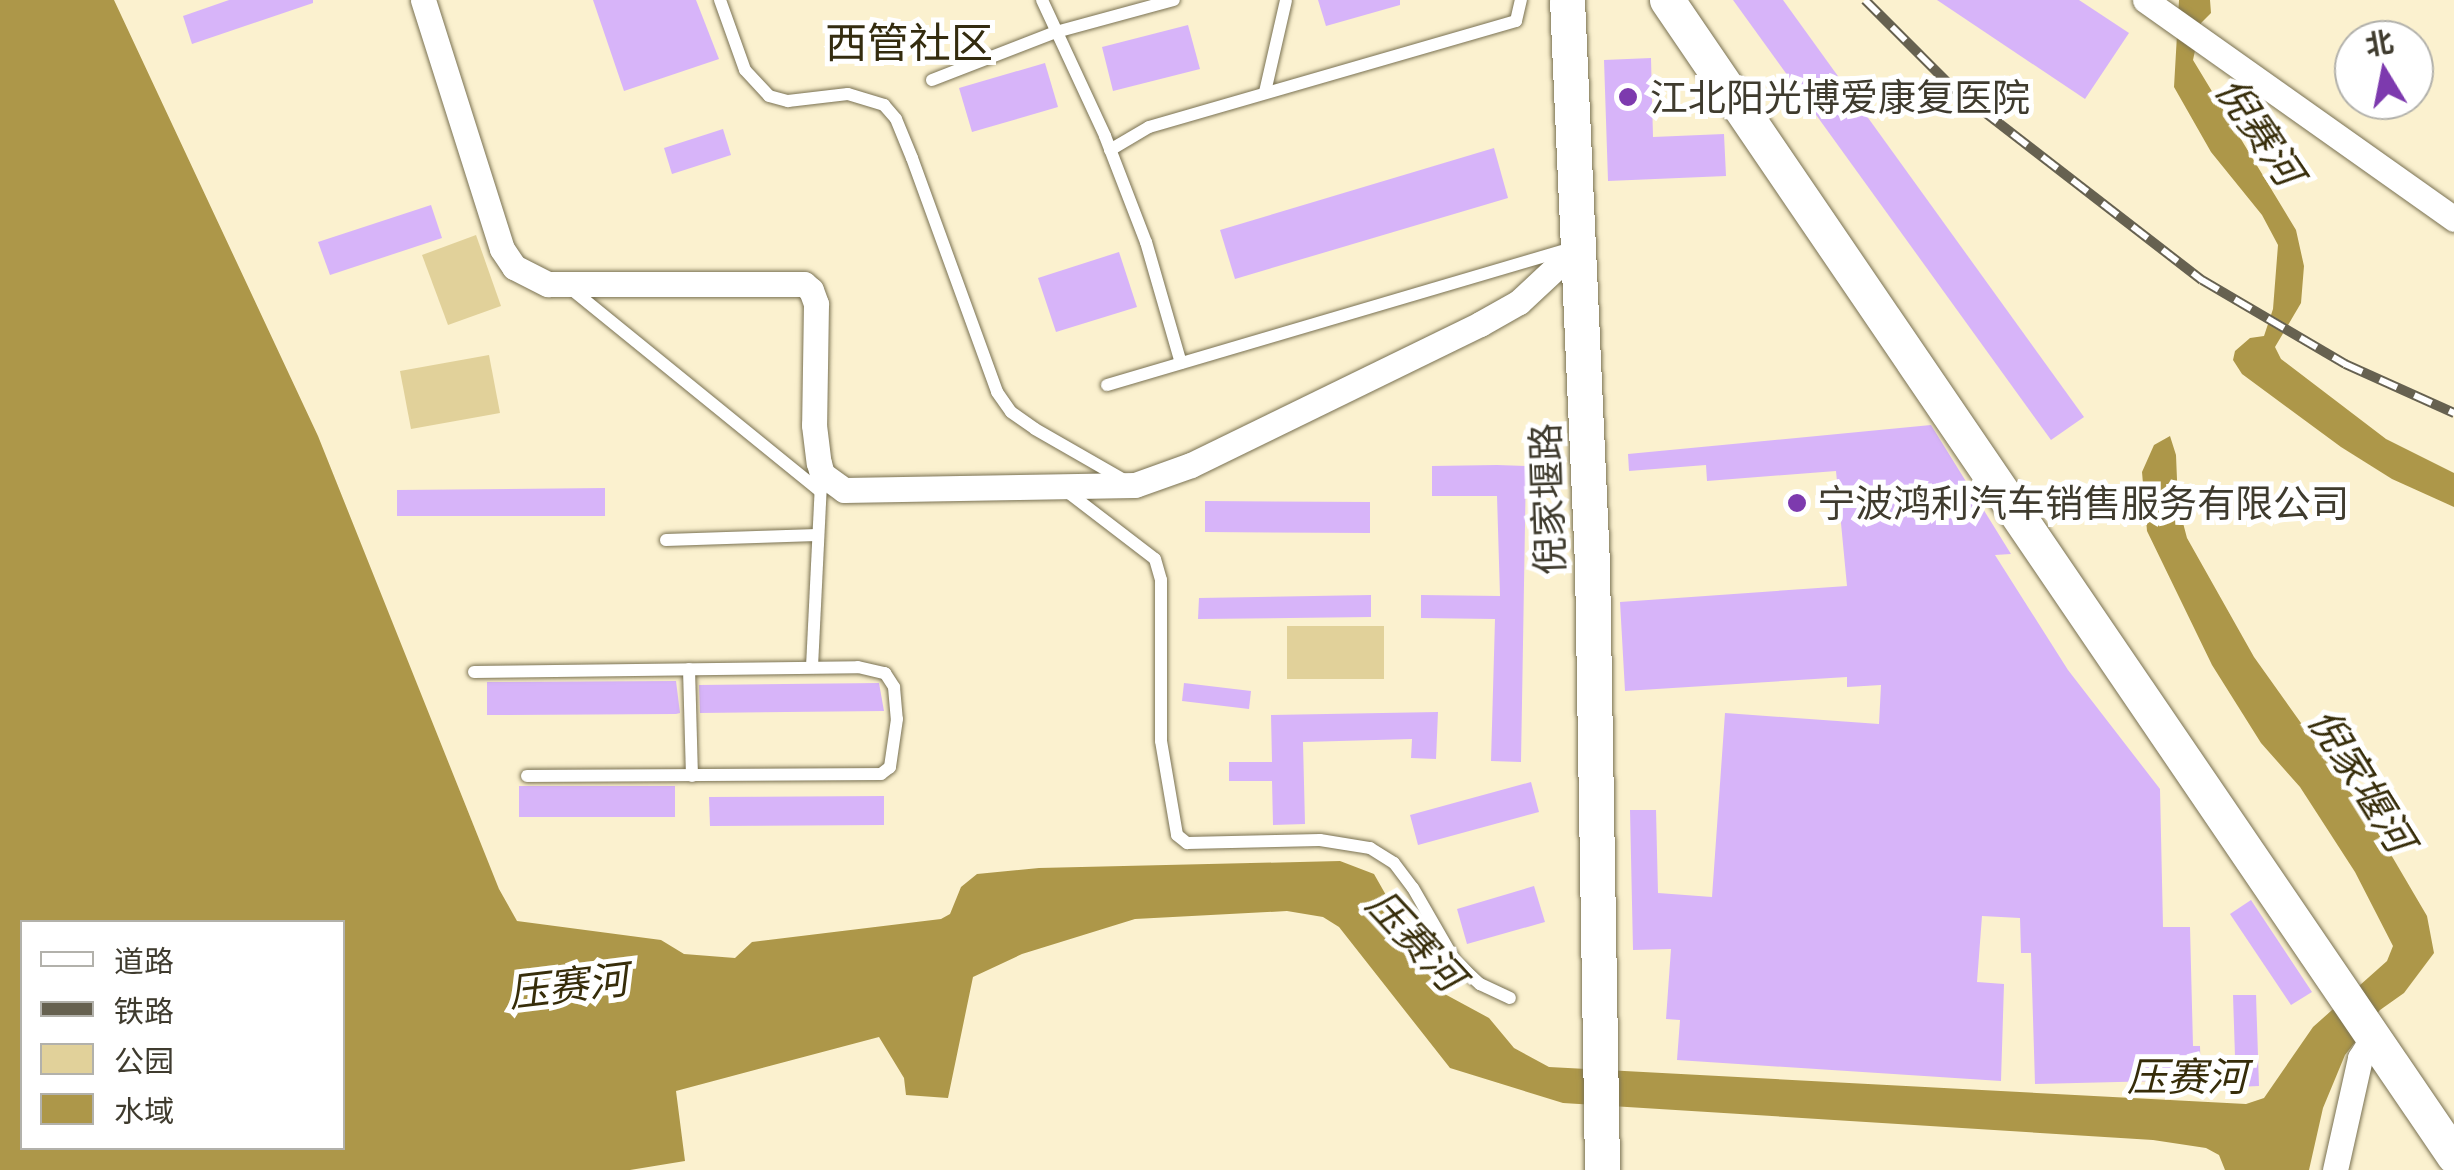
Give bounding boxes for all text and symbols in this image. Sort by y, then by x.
district label: 西管社区 [825,16,993,66]
north arrow [2334,20,2434,120]
text: 北 [2362,23,2396,62]
water label: 倪赛河 [2208,67,2314,193]
place label: 江北阳光博爱康复医院 [1650,74,2030,120]
marker: 江北阳光博爱康复医院 [1615,84,1641,110]
street label: 倪家堰路 [1522,422,1572,576]
place label: 宁波鸿利汽车销售服务有限公司 [1817,480,2349,526]
marker: 宁波鸿利汽车销售服务有限公司 [1786,492,1808,514]
water label: 倪家堰河 [2300,698,2426,860]
water label: 压赛河 [1359,879,1475,999]
legend [20,920,345,1150]
text: 道路 [114,942,174,978]
water label: 压赛河 [506,953,630,1015]
text: 铁路 [114,992,174,1028]
text: 公园 [114,1042,174,1078]
water label: 压赛河 [2127,1051,2247,1099]
text: 水域 [114,1092,174,1128]

